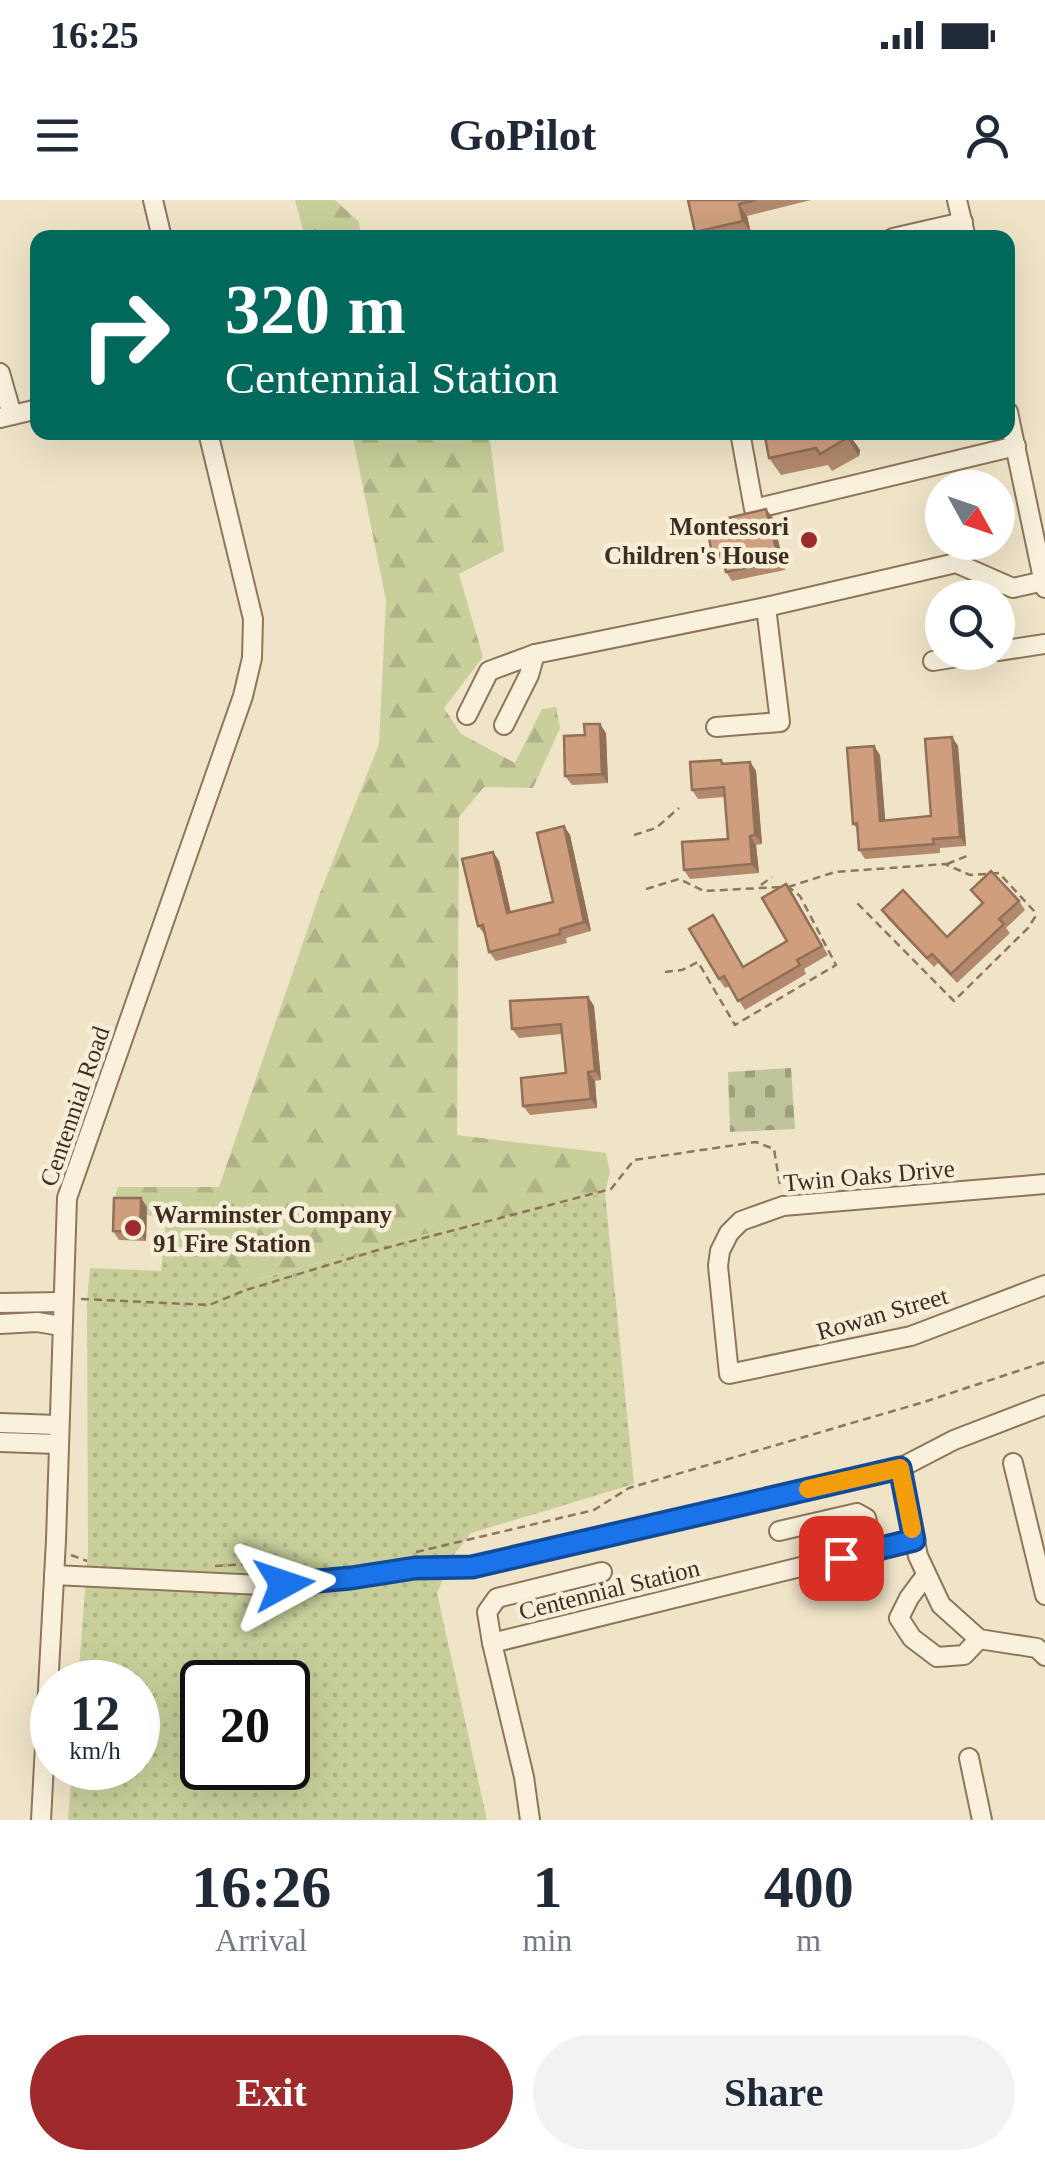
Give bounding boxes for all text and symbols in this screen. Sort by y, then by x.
text: 16:25 [50,14,139,56]
icon: menu [30,108,85,163]
icon: person [960,108,1015,163]
text: GoPilot [449,110,596,160]
icon: right [60,270,190,400]
text: 320 m [225,271,406,348]
text: Centennial Station [225,353,559,403]
north arrow [925,470,1015,560]
map controls [925,470,1015,670]
place label: Montessori Children's House [604,513,789,569]
marker: Montessori Children's House [798,529,820,551]
button: search [925,580,1015,670]
street label: Centennial Road [34,1022,115,1190]
street label: Twin Oaks Drive [782,1155,956,1196]
place label: Warminster Company 91 Fire Station [153,1201,393,1257]
marker: Warminster Company 91 Fire Station [122,1217,144,1239]
street label: Rowan Street [813,1282,951,1345]
pin [799,1516,884,1601]
icon: arrive [814,1531,869,1586]
position arrow [232,1532,336,1636]
street label: Centennial Station [516,1554,703,1625]
speed limit sign: 20 [180,1660,310,1790]
text: 12 [70,1685,120,1741]
text: km/h [69,1737,121,1764]
text: 16:26 [191,1854,331,1920]
text: 1 [532,1854,562,1920]
text: 400 [764,1854,854,1920]
text: Arrival [215,1922,307,1958]
text: min [523,1922,572,1958]
text: m [796,1922,821,1958]
button: Exit [30,2035,513,2150]
button: Share [533,2035,1015,2150]

